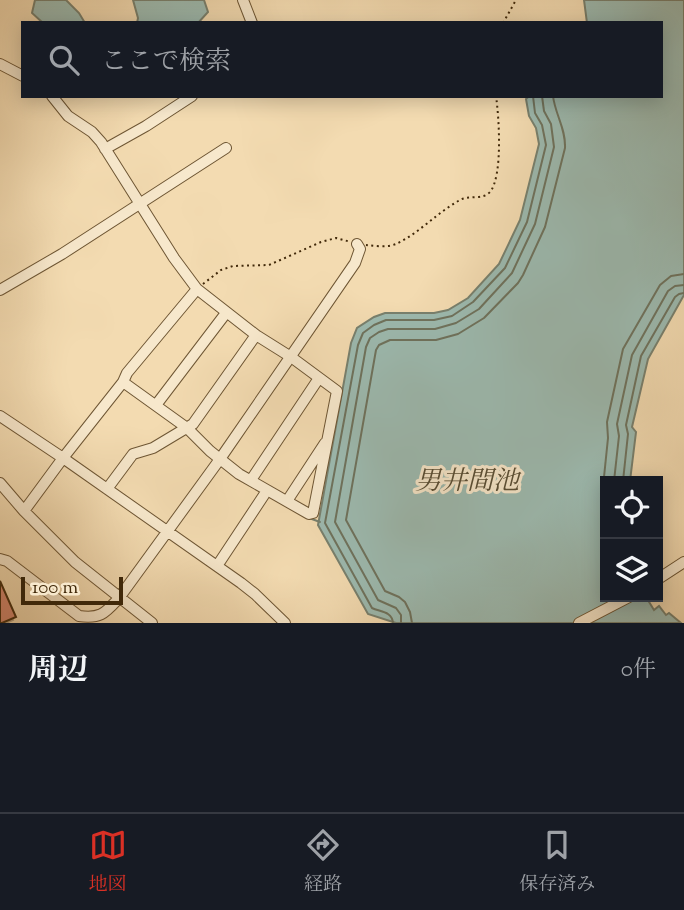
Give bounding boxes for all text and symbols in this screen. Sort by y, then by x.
search box [21,21,663,98]
icon: search [45,41,83,79]
text: ここで検索 [101,44,231,81]
water label: 男井間池 [415,464,522,501]
map controls [600,476,663,602]
button: locate [600,476,663,539]
button: layers [600,539,663,602]
scale bar [21,574,122,606]
text: 100 m [32,575,78,602]
text: 周辺 [28,650,88,693]
text: 0件 [621,654,656,687]
tab: 地図 [89,826,127,899]
tab: 経路 [304,826,342,899]
tab: 保存済み [519,826,595,899]

